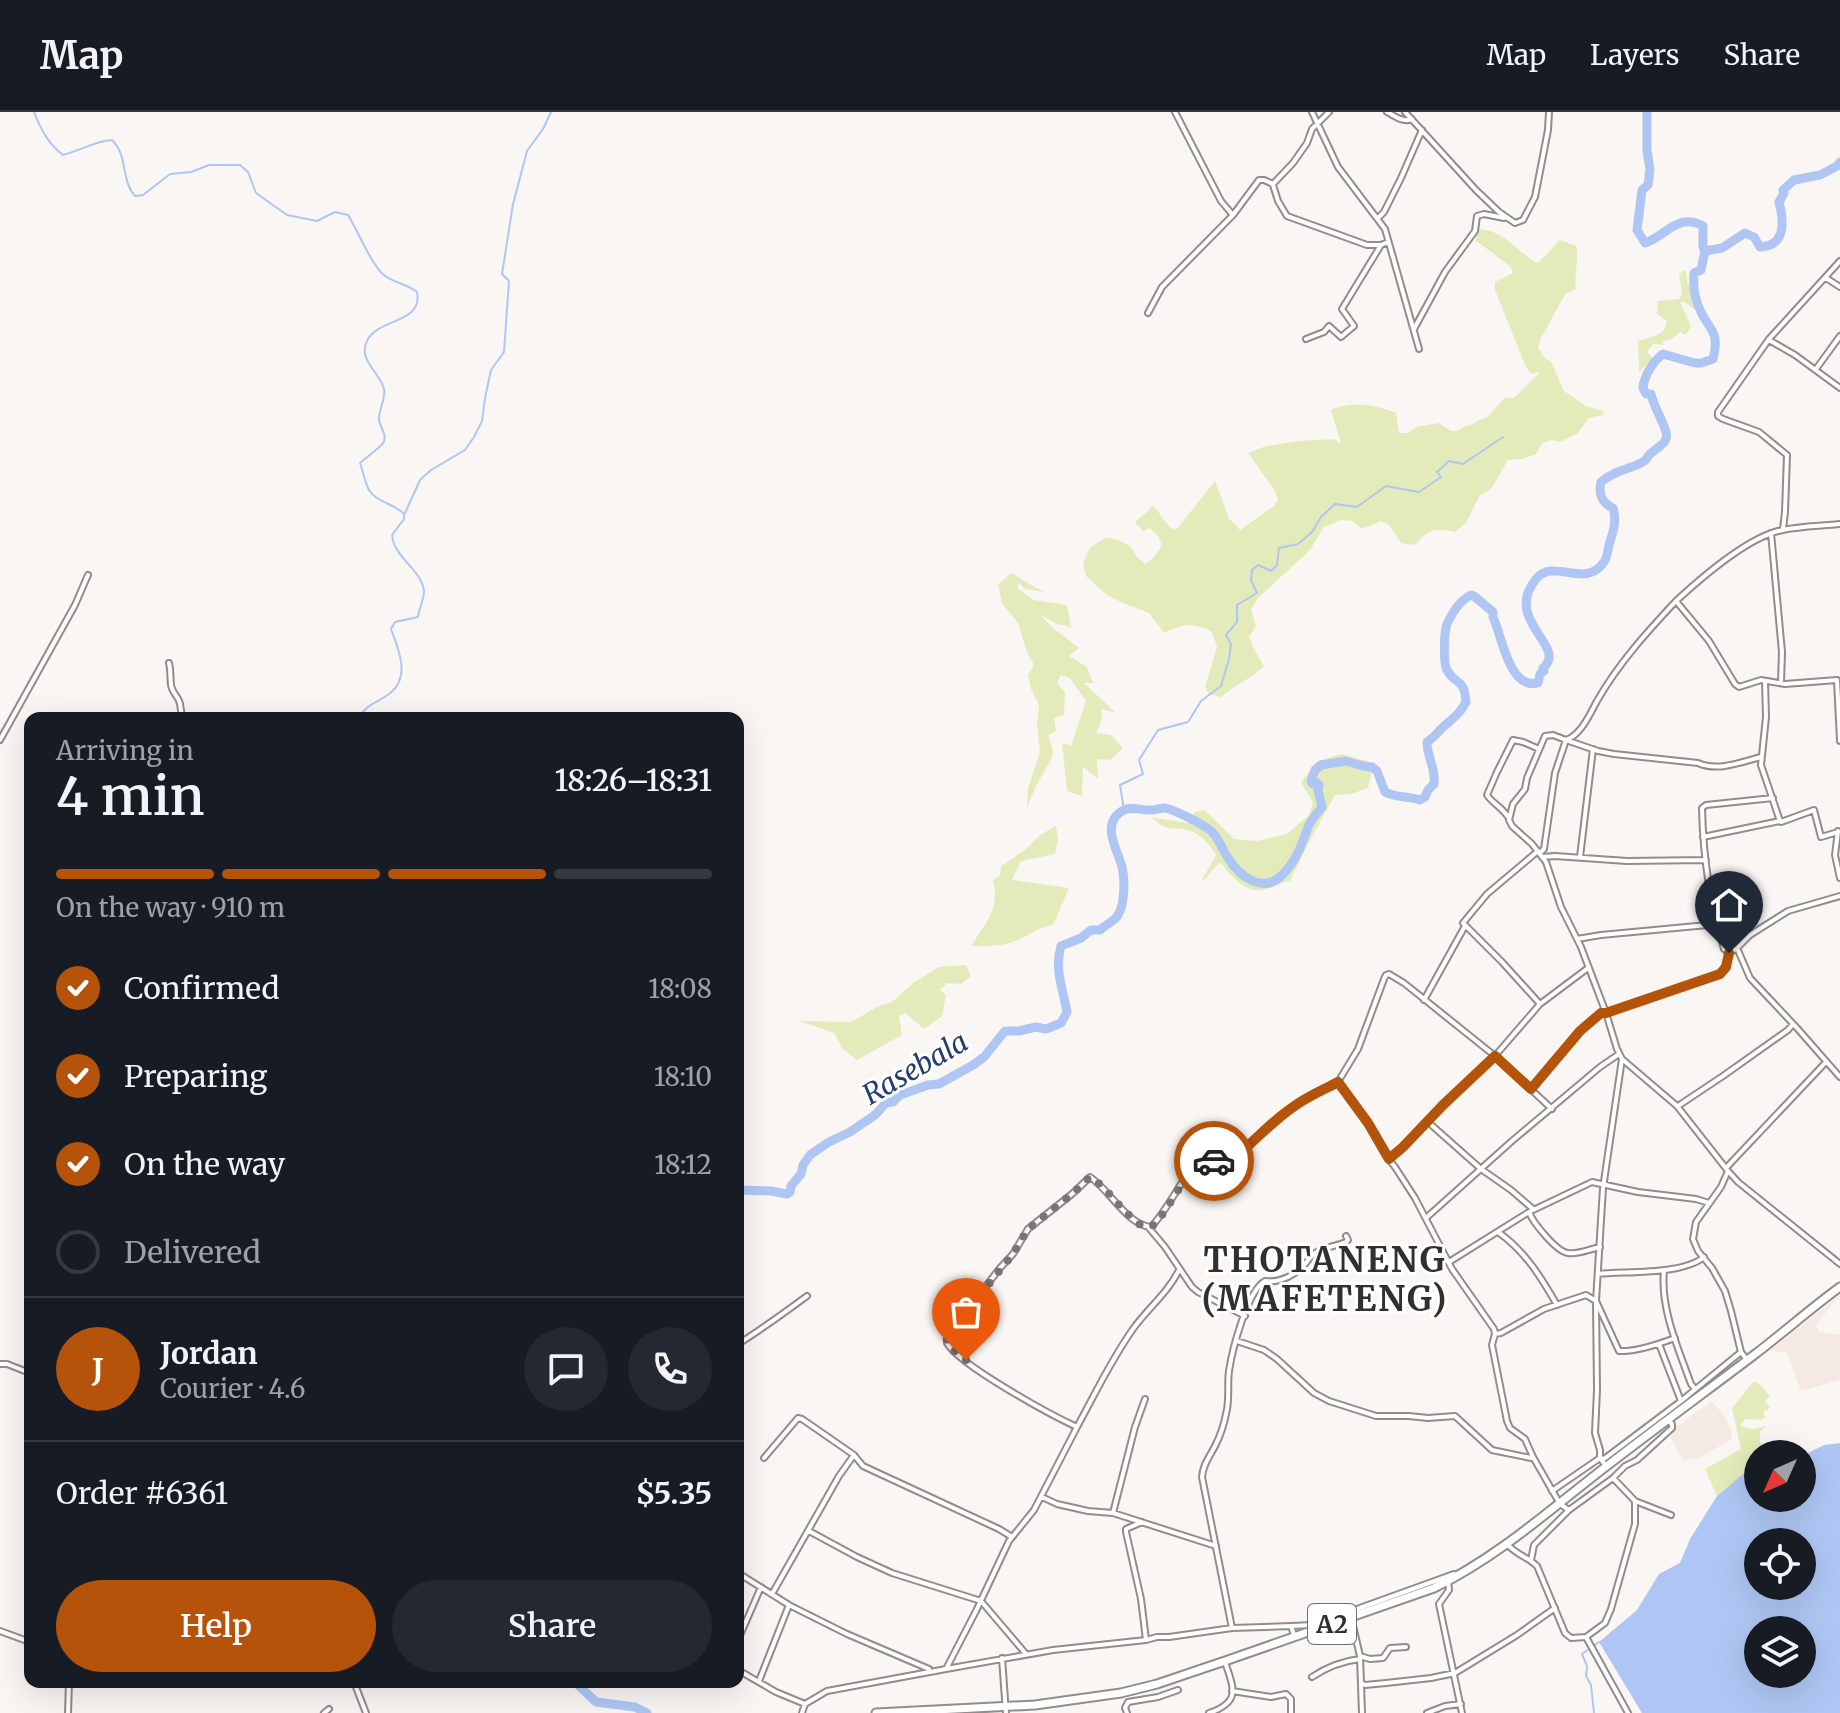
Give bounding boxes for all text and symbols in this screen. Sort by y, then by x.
text: Map [40,32,124,79]
text: Map [1486,37,1546,73]
text: Layers [1590,37,1679,73]
text: Share [1723,37,1800,73]
text: Arriving in [56,734,194,767]
text: 18:26–18:31 [555,761,712,799]
text: 4 min [56,764,205,829]
pin [1695,871,1763,953]
icon: home [1707,883,1751,927]
text: On the way · 910 m [56,891,285,924]
icon: check [56,966,100,1010]
text: Confirmed [124,969,279,1007]
text: 18:08 [648,972,712,1005]
water label: Rasebala [856,1024,974,1112]
icon: check [56,1054,100,1098]
text: Preparing [124,1057,267,1095]
text: 18:10 [654,1060,712,1093]
courier [1174,1121,1254,1201]
icon: car [1192,1139,1236,1183]
icon: check [56,1142,100,1186]
text: On the way [124,1145,285,1183]
text: 18:12 [654,1148,712,1181]
text: Delivered [124,1233,261,1271]
district label: THOTANENG (MAFETENG) [1202,1239,1448,1320]
pin [932,1278,1000,1360]
icon: bag [944,1290,988,1334]
button: chat [524,1327,608,1411]
button: phone [628,1327,712,1411]
text: Jordan [160,1334,258,1372]
text: J [92,1350,104,1388]
text: Courier · 4.6 [160,1372,306,1405]
north arrow [1744,1440,1816,1512]
map controls [1744,1440,1816,1688]
text: Order #6361 [56,1474,228,1512]
text: $5.35 [636,1474,712,1512]
button: locate [1744,1528,1816,1600]
button: Help [56,1580,376,1672]
button: Share [392,1580,712,1672]
road number: A2 [1308,1604,1356,1644]
button: layers [1744,1616,1816,1688]

